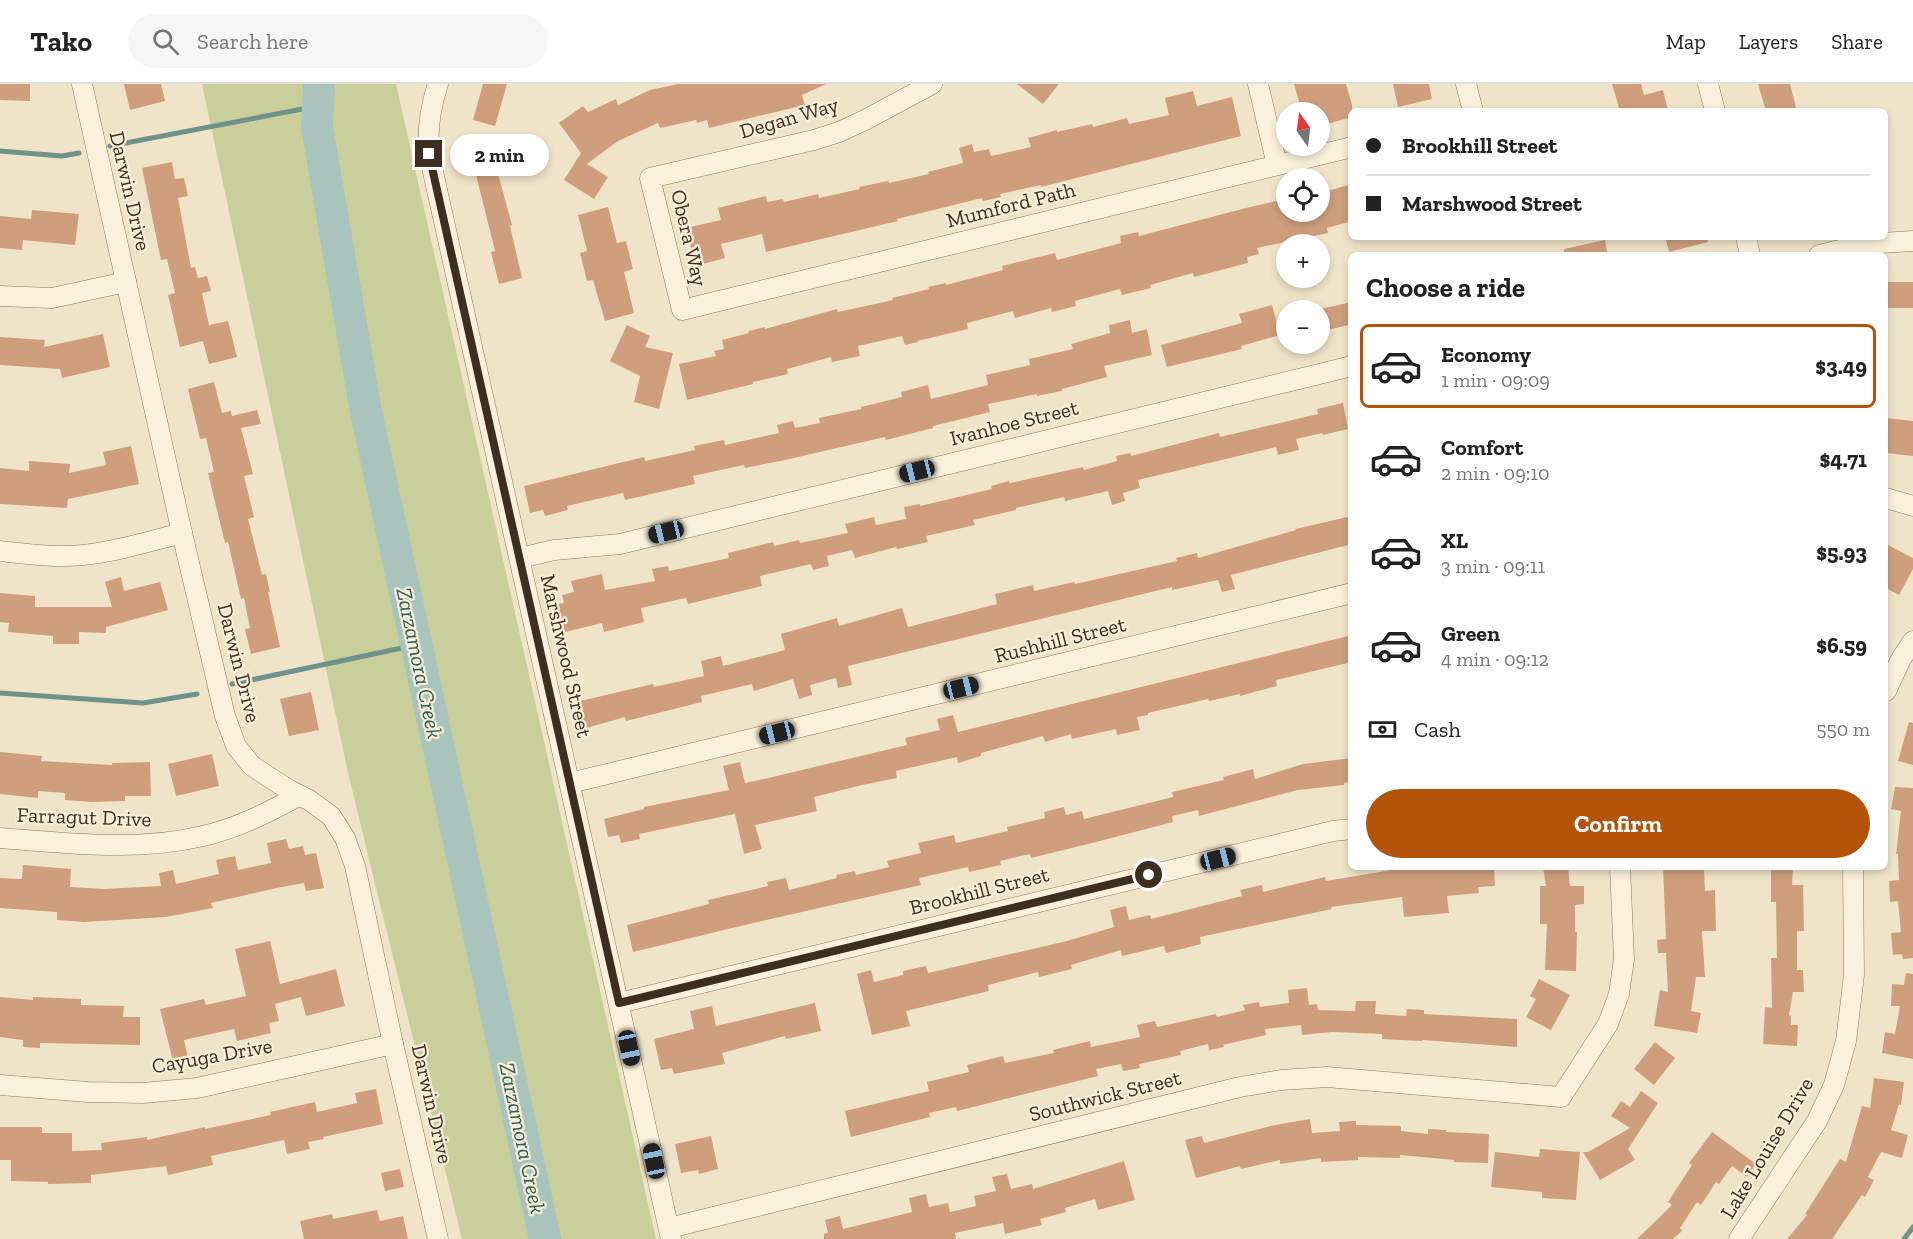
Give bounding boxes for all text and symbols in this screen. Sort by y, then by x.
search box [128,14,548,68]
text: Tako [30,25,92,58]
icon: search [149,25,182,58]
text: Search here [197,28,308,55]
text: Map [1666,29,1706,54]
text: Layers [1739,29,1798,54]
text: Share [1831,29,1883,54]
street label: Degan Way [737,91,841,144]
north arrow [1276,102,1330,156]
map controls [1276,102,1330,354]
street label: Darwin Drive [105,129,156,253]
text: Brookhill Street [1402,132,1557,159]
callout: 2 min [450,133,549,175]
route end [415,140,442,167]
text: 2 min [475,143,524,167]
button: locate [1276,168,1330,222]
street label: Mumford Path [944,176,1078,233]
street label: Obera Way [666,187,713,289]
text: Marshwood Street [1402,190,1582,217]
button: + [1276,234,1330,288]
text: Choose a ride [1366,272,1525,304]
button: − [1276,300,1330,354]
icon: car [1369,339,1423,393]
text: Economy [1441,341,1531,368]
text: $3.49 [1815,353,1867,380]
text: 1 min · 09:09 [1441,368,1550,392]
street label: Ivanhoe Street [947,394,1081,451]
icon: car [1369,432,1423,486]
text: Comfort [1441,434,1523,461]
text: $4.71 [1819,446,1867,473]
car [897,458,937,484]
text: 2 min · 09:10 [1441,461,1549,485]
car [646,519,686,545]
icon: car [1369,525,1423,579]
text: XL [1441,527,1468,554]
text: $5.93 [1816,539,1867,566]
text: 3 min · 09:11 [1441,554,1545,578]
street label: Marshwood Street [536,572,597,740]
water label: Zarzamora Creek [390,585,449,741]
street label: Darwin Drive [213,601,266,725]
street label: Rushhill Street [992,611,1128,668]
icon: car [1369,618,1423,672]
text: Green [1441,620,1500,647]
text: $6.59 [1816,632,1867,659]
text: 4 min · 09:12 [1441,647,1549,671]
car [941,675,981,701]
icon: cash [1366,713,1399,746]
text: Cash [1414,716,1461,743]
text: 550 m [1816,717,1870,741]
car [757,720,797,746]
button: Confirm [1366,789,1870,858]
street label: Farragut Drive [16,802,152,831]
car [1198,846,1238,872]
street label: Brookhill Street [907,861,1051,920]
route start [1135,861,1162,888]
car [616,1029,642,1067]
street label: Cayuga Drive [150,1033,274,1078]
street label: Darwin Drive [407,1042,458,1166]
water label: Zarzamora Creek [493,1060,552,1216]
street label: Southwick Street [1026,1065,1184,1126]
street label: Lake Louise Drive [1715,1073,1819,1223]
car [641,1142,667,1180]

